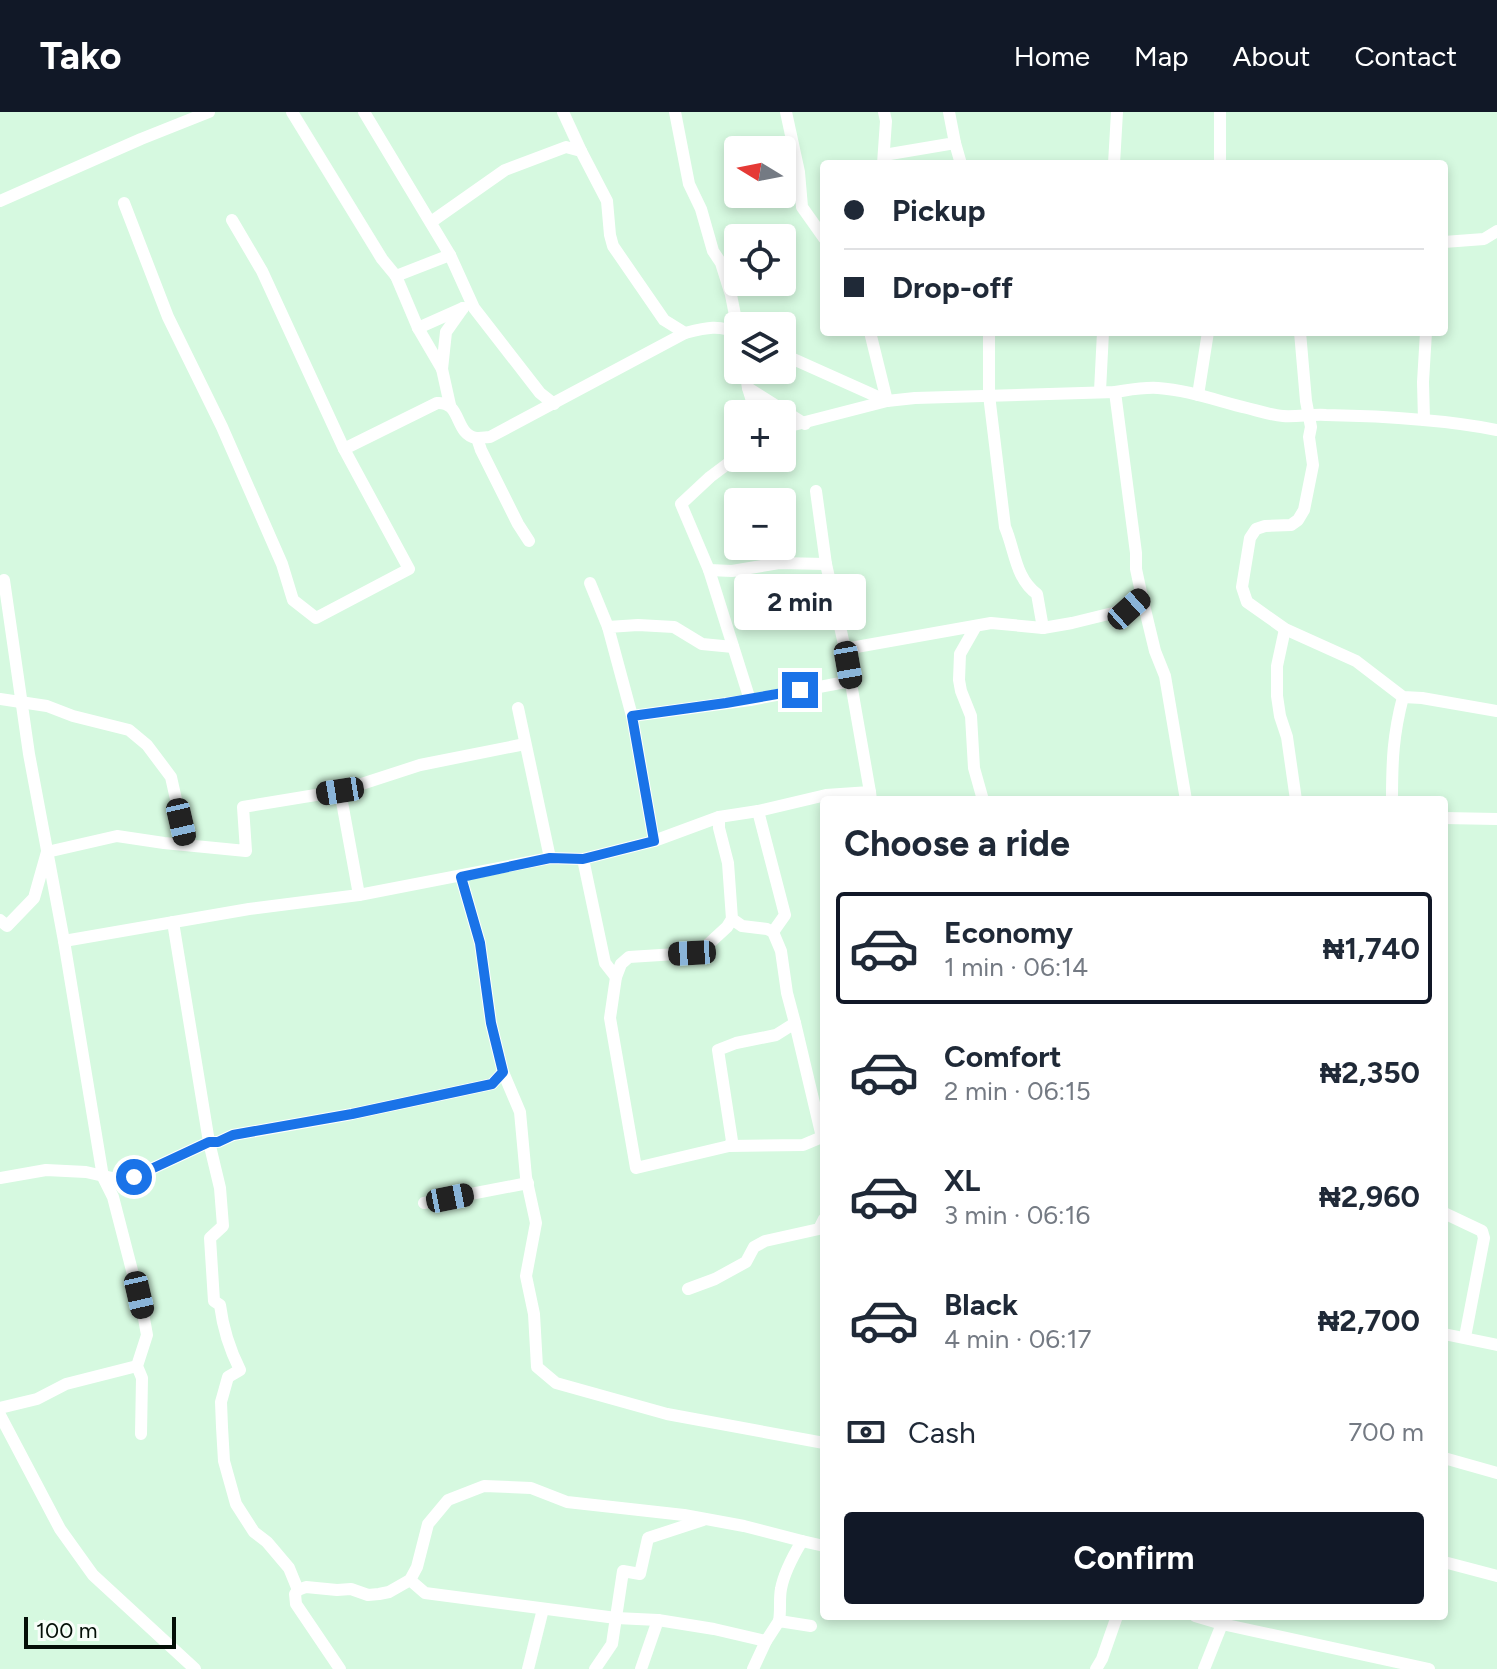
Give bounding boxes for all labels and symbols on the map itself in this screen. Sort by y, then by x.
north arrow [724,136,796,208]
callout: 2 min [734,574,866,630]
car [1103,584,1155,634]
car [832,639,864,691]
route end [782,672,818,708]
car [314,775,366,807]
car [164,796,198,848]
car [667,940,717,966]
route start [116,1159,152,1195]
car [424,1182,476,1214]
car [122,1269,156,1321]
scale bar [24,1613,176,1649]

